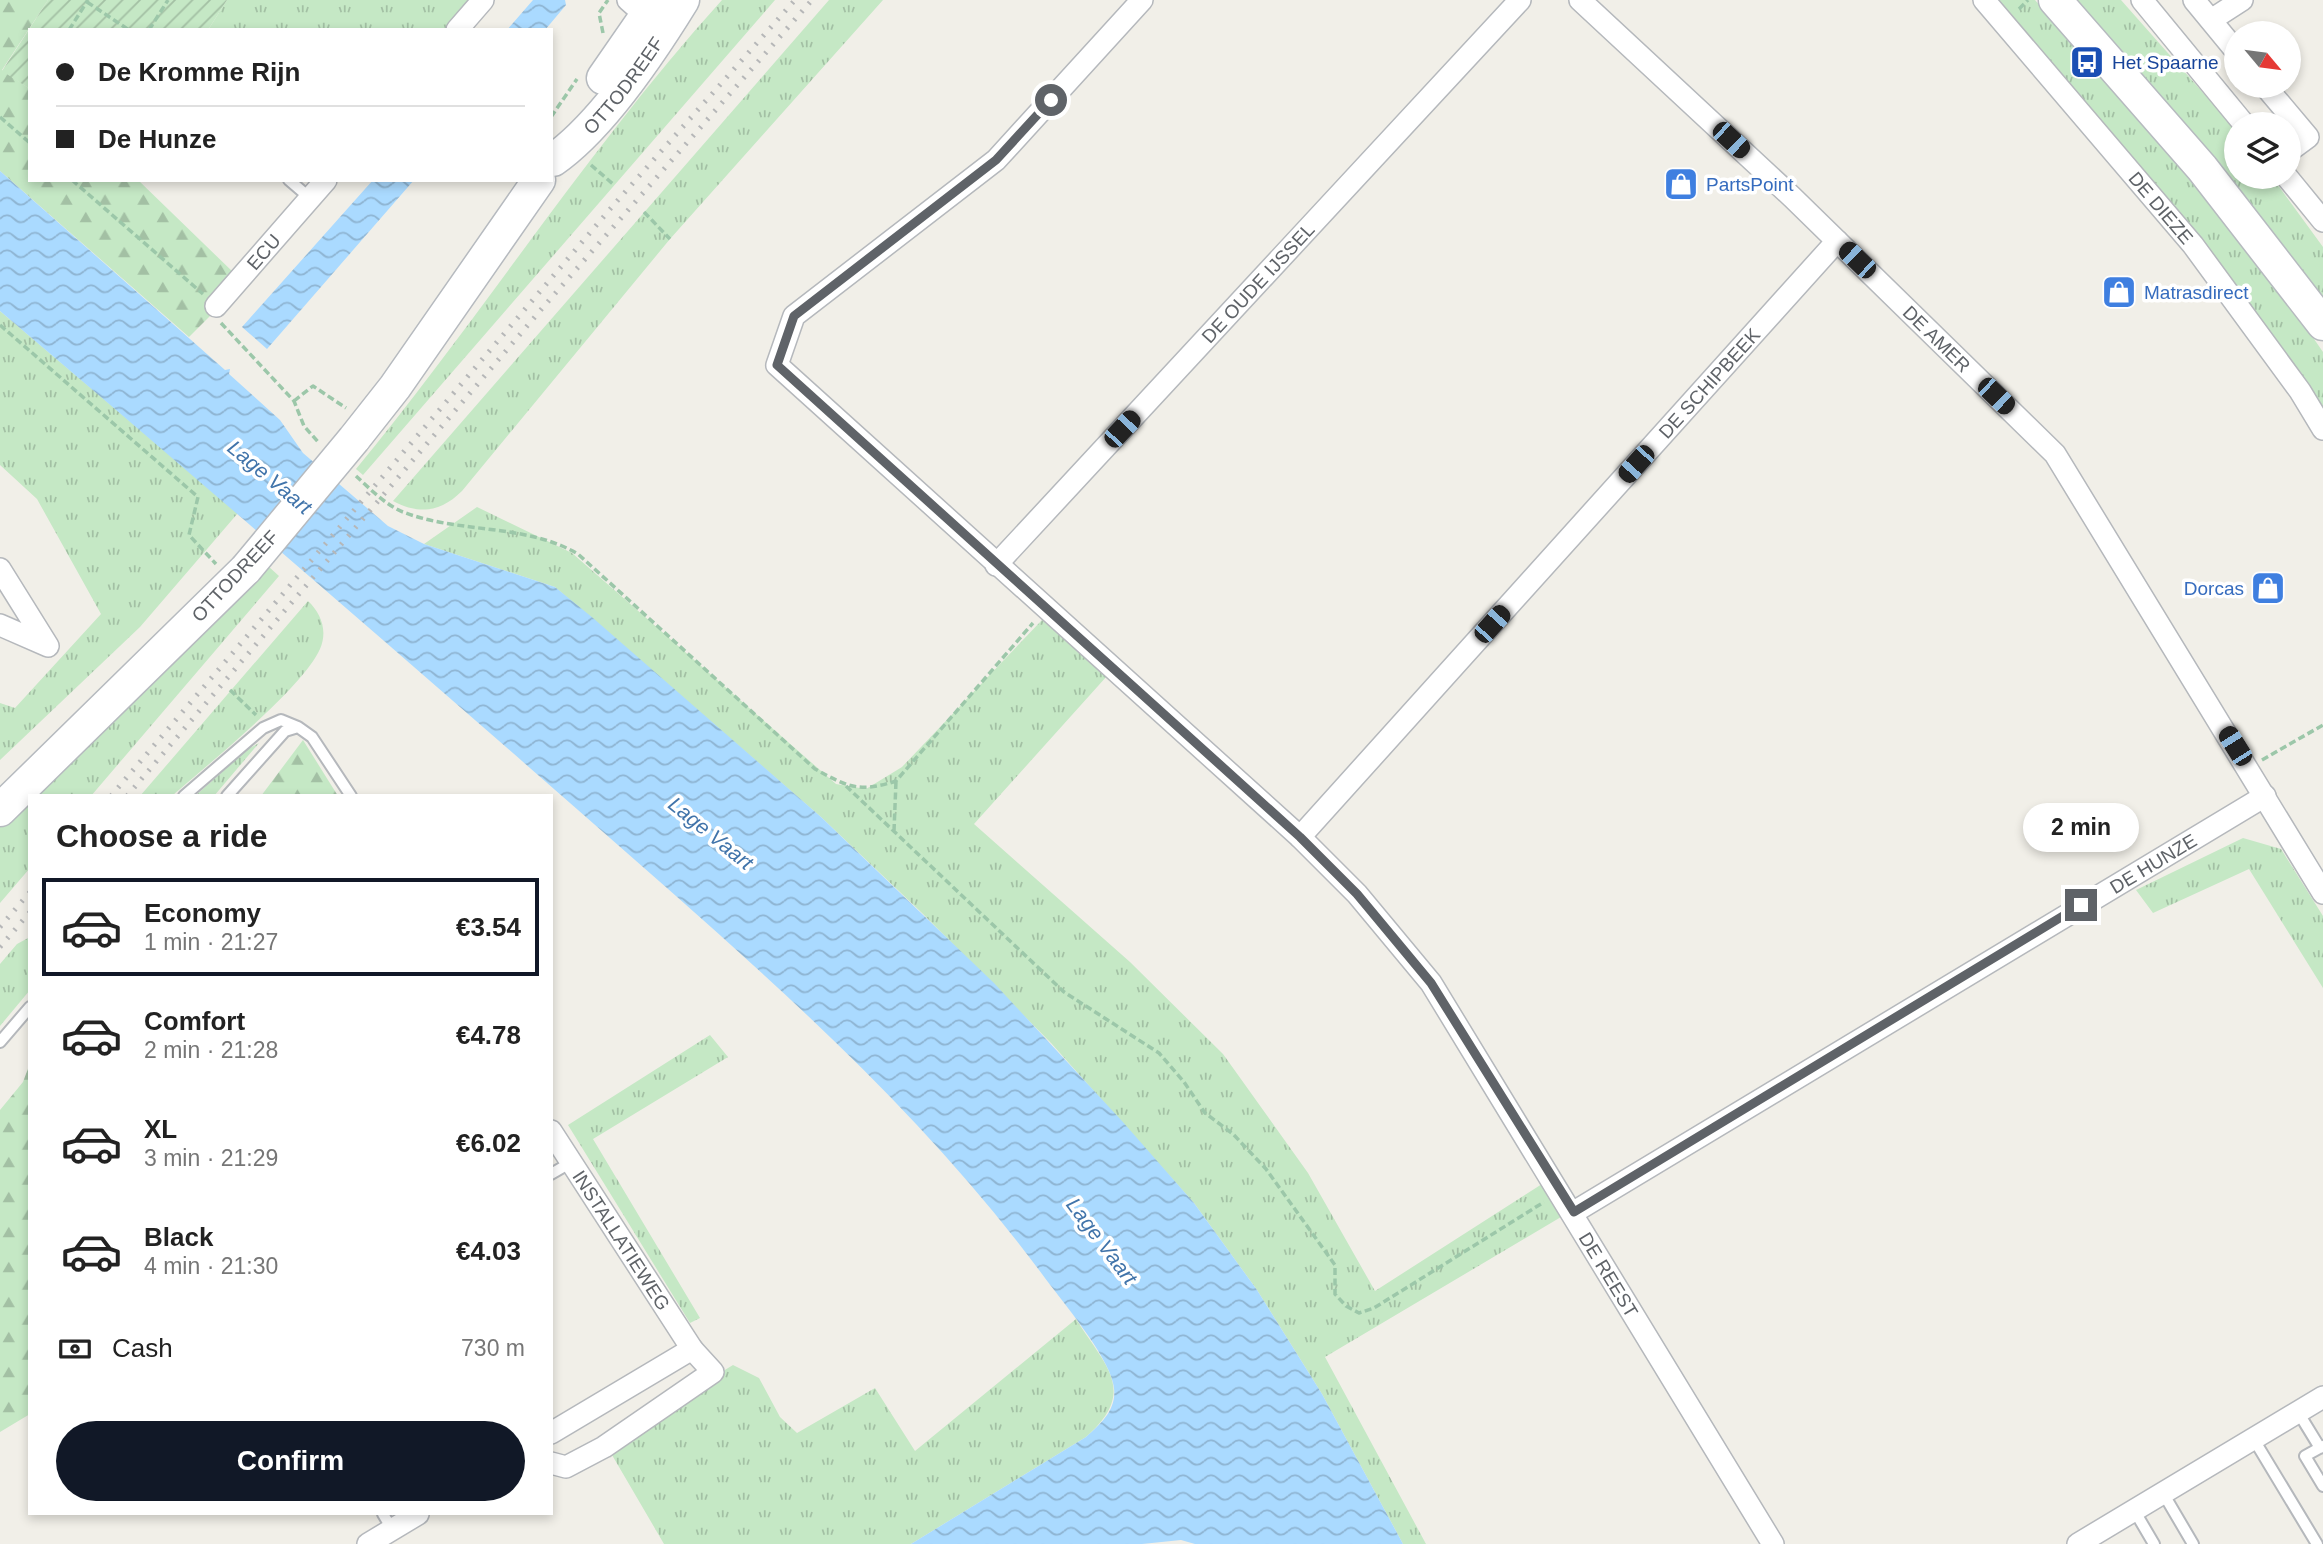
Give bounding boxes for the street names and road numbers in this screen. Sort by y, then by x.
street label: OTTODREEF [579,33,667,138]
street label: DE DIEZE [2125,168,2198,248]
street label: DE OUDE IJSSEL [1197,219,1318,347]
street label: ECU [242,230,284,274]
street label: DE AMER [1899,301,1975,376]
street label: DE SCHIPBEEK [1654,324,1764,442]
street label: OTTODREEF [187,526,283,626]
street label: DE HUNZE [2106,829,2200,897]
street label: INSTALLATIEWEG [569,1166,674,1314]
street label: DE REEST [1575,1228,1643,1321]

